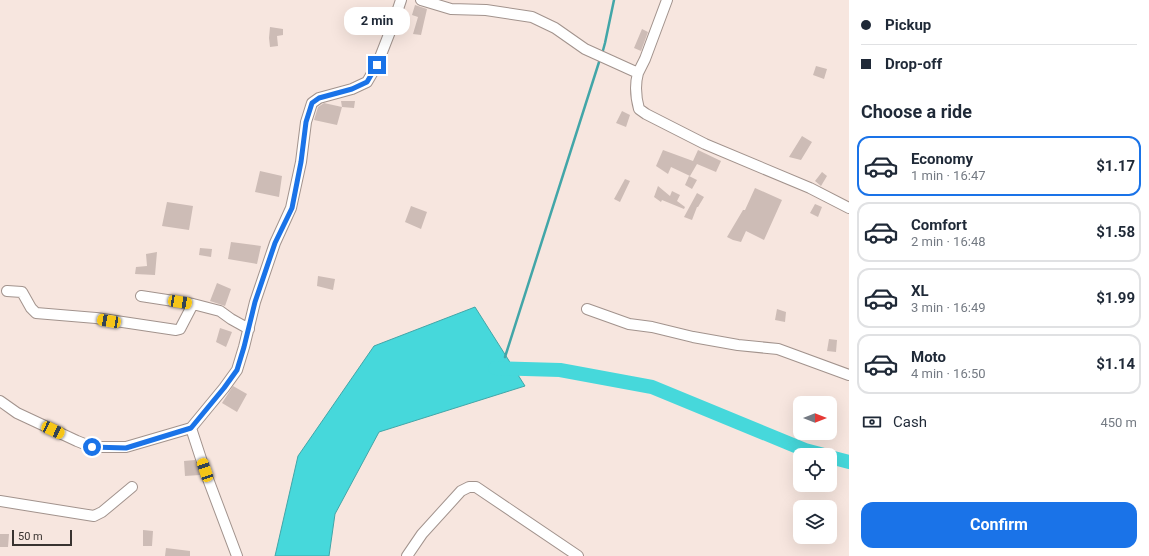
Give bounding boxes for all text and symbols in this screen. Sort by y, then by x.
callout: 2 min [344,7,410,35]
text: 2 min [361,13,393,28]
text: Pickup [885,16,931,34]
text: Drop-off [885,55,942,73]
route end [368,56,386,74]
text: Choose a ride [861,101,972,122]
icon: car [863,148,899,184]
text: Economy [911,150,973,168]
text: $1.17 [1096,157,1135,175]
text: 1 min · 16:47 [911,168,986,183]
icon: car [863,214,899,250]
text: Comfort [911,216,967,234]
text: $1.58 [1096,223,1135,241]
text: 2 min · 16:48 [911,234,986,249]
icon: car [863,280,899,316]
text: XL [911,282,929,300]
text: $1.99 [1096,289,1135,307]
car [167,294,193,310]
text: 3 min · 16:49 [911,300,986,315]
car [96,313,122,329]
icon: car [863,346,899,382]
text: Moto [911,348,946,366]
text: $1.14 [1096,355,1135,373]
text: 4 min · 16:50 [911,366,986,381]
north arrow [793,396,837,440]
map controls [793,396,837,544]
icon: cash [861,411,883,433]
text: Cash [893,413,927,431]
text: 450 m [1100,415,1137,430]
car [40,419,66,441]
route start [83,438,101,456]
button: locate [793,448,837,492]
car [195,457,215,483]
button: layers [793,500,837,544]
button: Confirm [861,502,1137,548]
scale bar [12,528,72,547]
text: 50 m [18,530,43,543]

